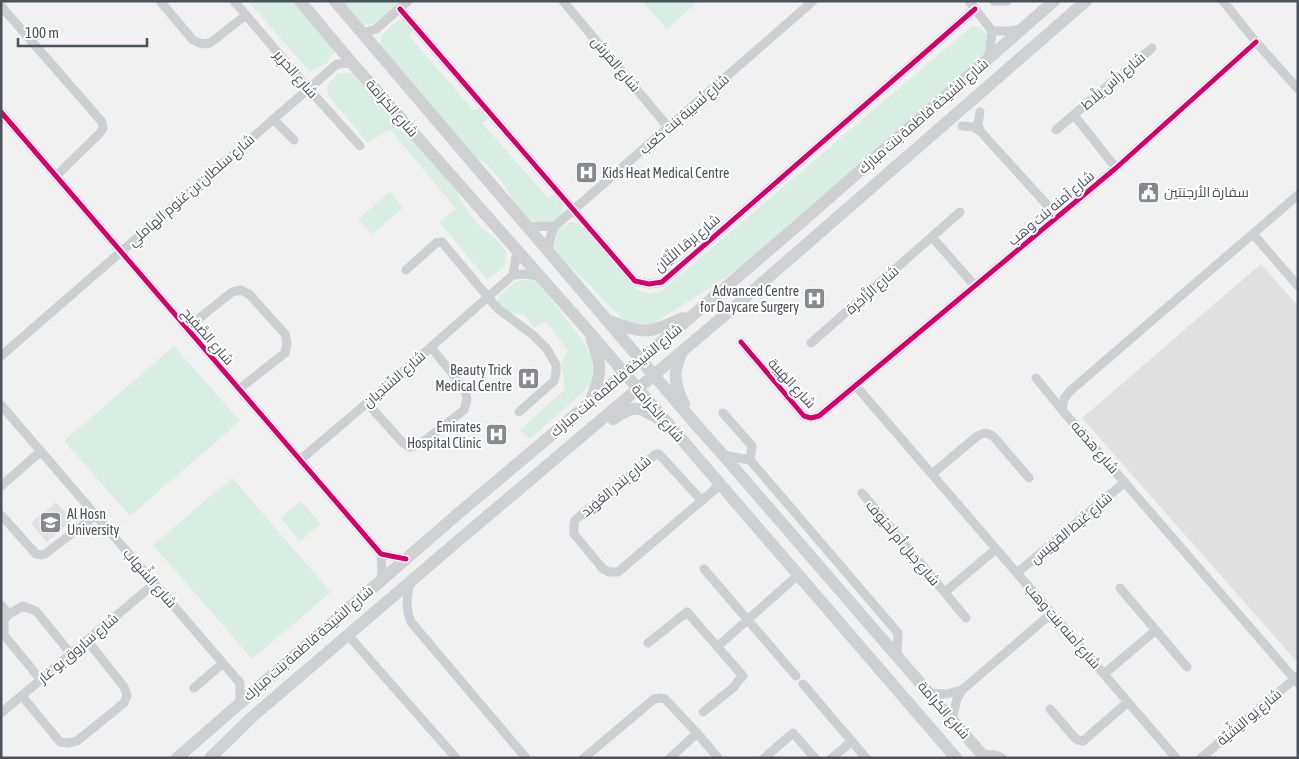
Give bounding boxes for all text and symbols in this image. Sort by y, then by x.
scale bar [18,15,146,47]
text: 100 m [25,24,59,41]
street label: شارع المَرَش [587,33,644,96]
street label: شارع الحَرِير [269,46,321,102]
street label: شارع رَأس يَلَّاط [1077,48,1149,114]
street label: شارع الشيخة فاطمة بنت مبارك [855,55,992,178]
street label: شارع نُسيبة بنت كعب [636,71,733,158]
street label: شارع الكرامة [362,76,421,141]
street label: شارع سلطان بن غنوم الهاملي [125,131,260,252]
hospital icon: Kids Heat Medical Centre [574,161,598,185]
place label: Kids Heat Medical Centre [602,165,729,181]
street label: شارع آمنه بنت وهب [1005,167,1098,249]
public building icon: سفارة الأرجنتين [1136,180,1160,204]
place label: سفارة الأرجنتين [1164,184,1249,200]
street label: شارع بَرقا اللَّيَّان [650,209,724,276]
street label: شارع الزَّاخِرة [841,262,902,318]
place label: Advanced Centre for Daycare Surgery [700,283,799,315]
hospital icon: Advanced Centre for Daycare Surgery [803,287,827,311]
street label: شارع الصَّفِيح [178,304,237,368]
street label: شارع الشيخة فاطمة بنت مبارك [547,320,686,441]
street label: شارع السِّندِيان [360,348,429,411]
street label: شارع الهَيبة [764,355,819,412]
place label: Beauty Trick Medical Centre [435,362,512,394]
hospital icon: Beauty Trick Medical Centre [516,366,540,390]
street label: شارع الكرامة [628,381,687,446]
street label: شارع هدفه [1067,418,1122,477]
place label: Emirates Hospital Clinic [407,419,482,451]
hospital icon: Emirates Hospital Clinic [485,423,509,447]
street label: شارع بَندر العُوَيد [578,452,655,520]
street label: شارع غَيط القِهَيس [1027,489,1116,568]
street label: شارع جَبَل أم لَحيُوف [861,497,944,590]
place label: Al Hosn University [67,506,120,538]
school or university icon: Al Hosn University [39,510,63,534]
street label: شارع الشِّهاب [119,543,182,611]
street label: شارع آمنه بنت وهب [1021,580,1104,672]
street label: شارع الشيخة فاطمة بنت مبارك [240,582,377,705]
street label: شارع ساروق بو غار [34,610,122,688]
street label: شارع الكرامة [914,678,973,743]
street label: شارع يَو اليَشِّيَّة [1212,683,1285,749]

